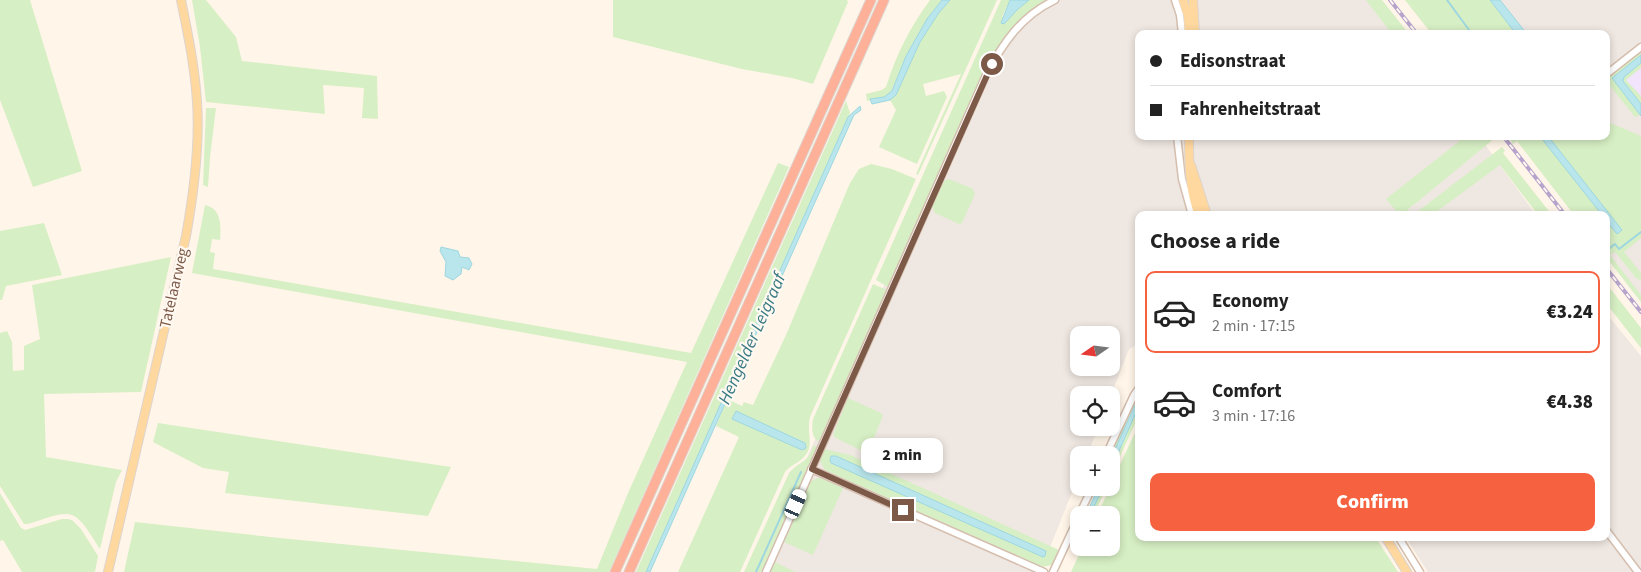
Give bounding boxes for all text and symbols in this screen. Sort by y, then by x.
text: Edisonstraat [1180,48,1285,75]
route start [981,53,1003,75]
text: Fahrenheitstraat [1180,96,1321,123]
text: Choose a ride [1150,225,1280,257]
street label: Tatelaarweg [154,246,194,330]
water label: Hengelder Leigraaf [712,267,793,408]
text: Economy [1212,288,1289,315]
icon: car [1152,290,1197,335]
text: €3.24 [1547,299,1593,326]
text: 2 min · 17:15 [1212,315,1295,337]
north arrow [1070,326,1120,376]
map controls [1070,326,1120,556]
text: Comfort [1212,378,1282,405]
icon: car [1152,380,1197,425]
button: locate [1070,386,1120,436]
text: €4.38 [1547,389,1593,416]
text: 3 min · 17:16 [1212,405,1295,427]
callout: 2 min [862,438,944,472]
text: 2 min [882,444,922,466]
button: + [1070,446,1120,496]
button: Confirm [1150,473,1595,531]
car [783,487,808,521]
route end [892,499,914,521]
button: − [1070,506,1120,556]

